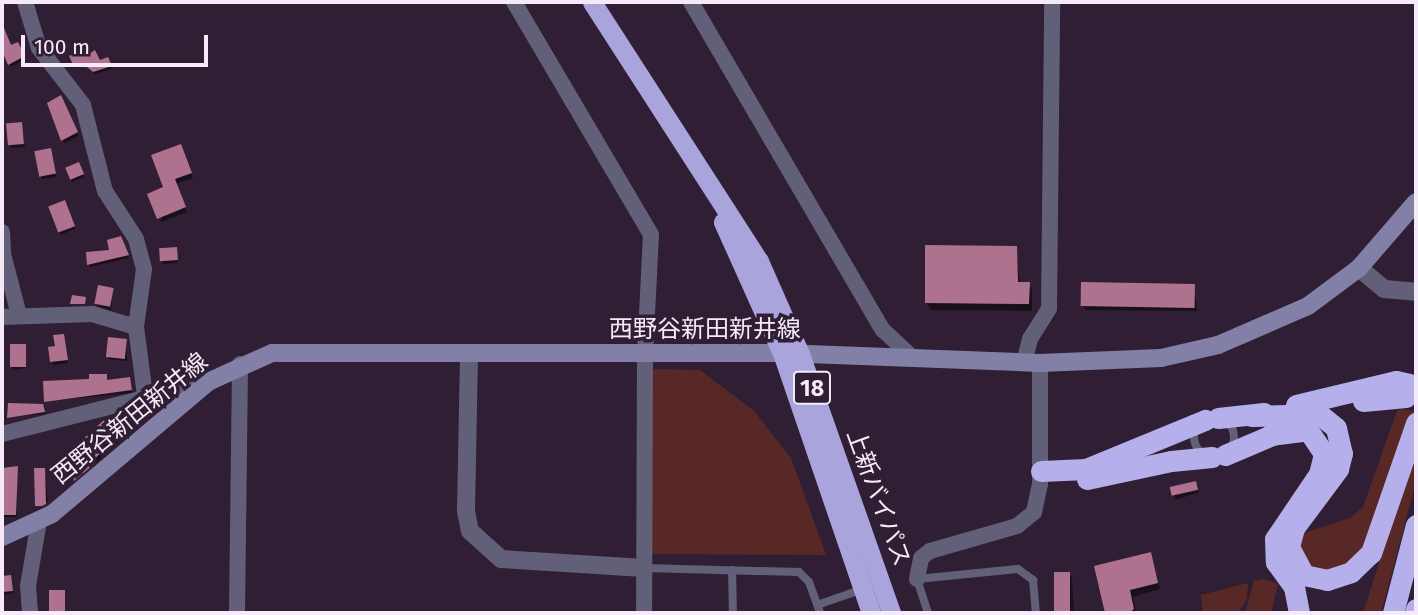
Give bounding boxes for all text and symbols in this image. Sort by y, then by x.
scale bar [24,21,212,65]
text: 100 m [34,34,90,60]
street label: 西野谷新田新井線 [609,316,801,344]
street label: 西野谷新田新井線 [46,347,214,491]
road number: 18 [793,368,831,408]
street label: 上新バイパス [840,425,916,571]

